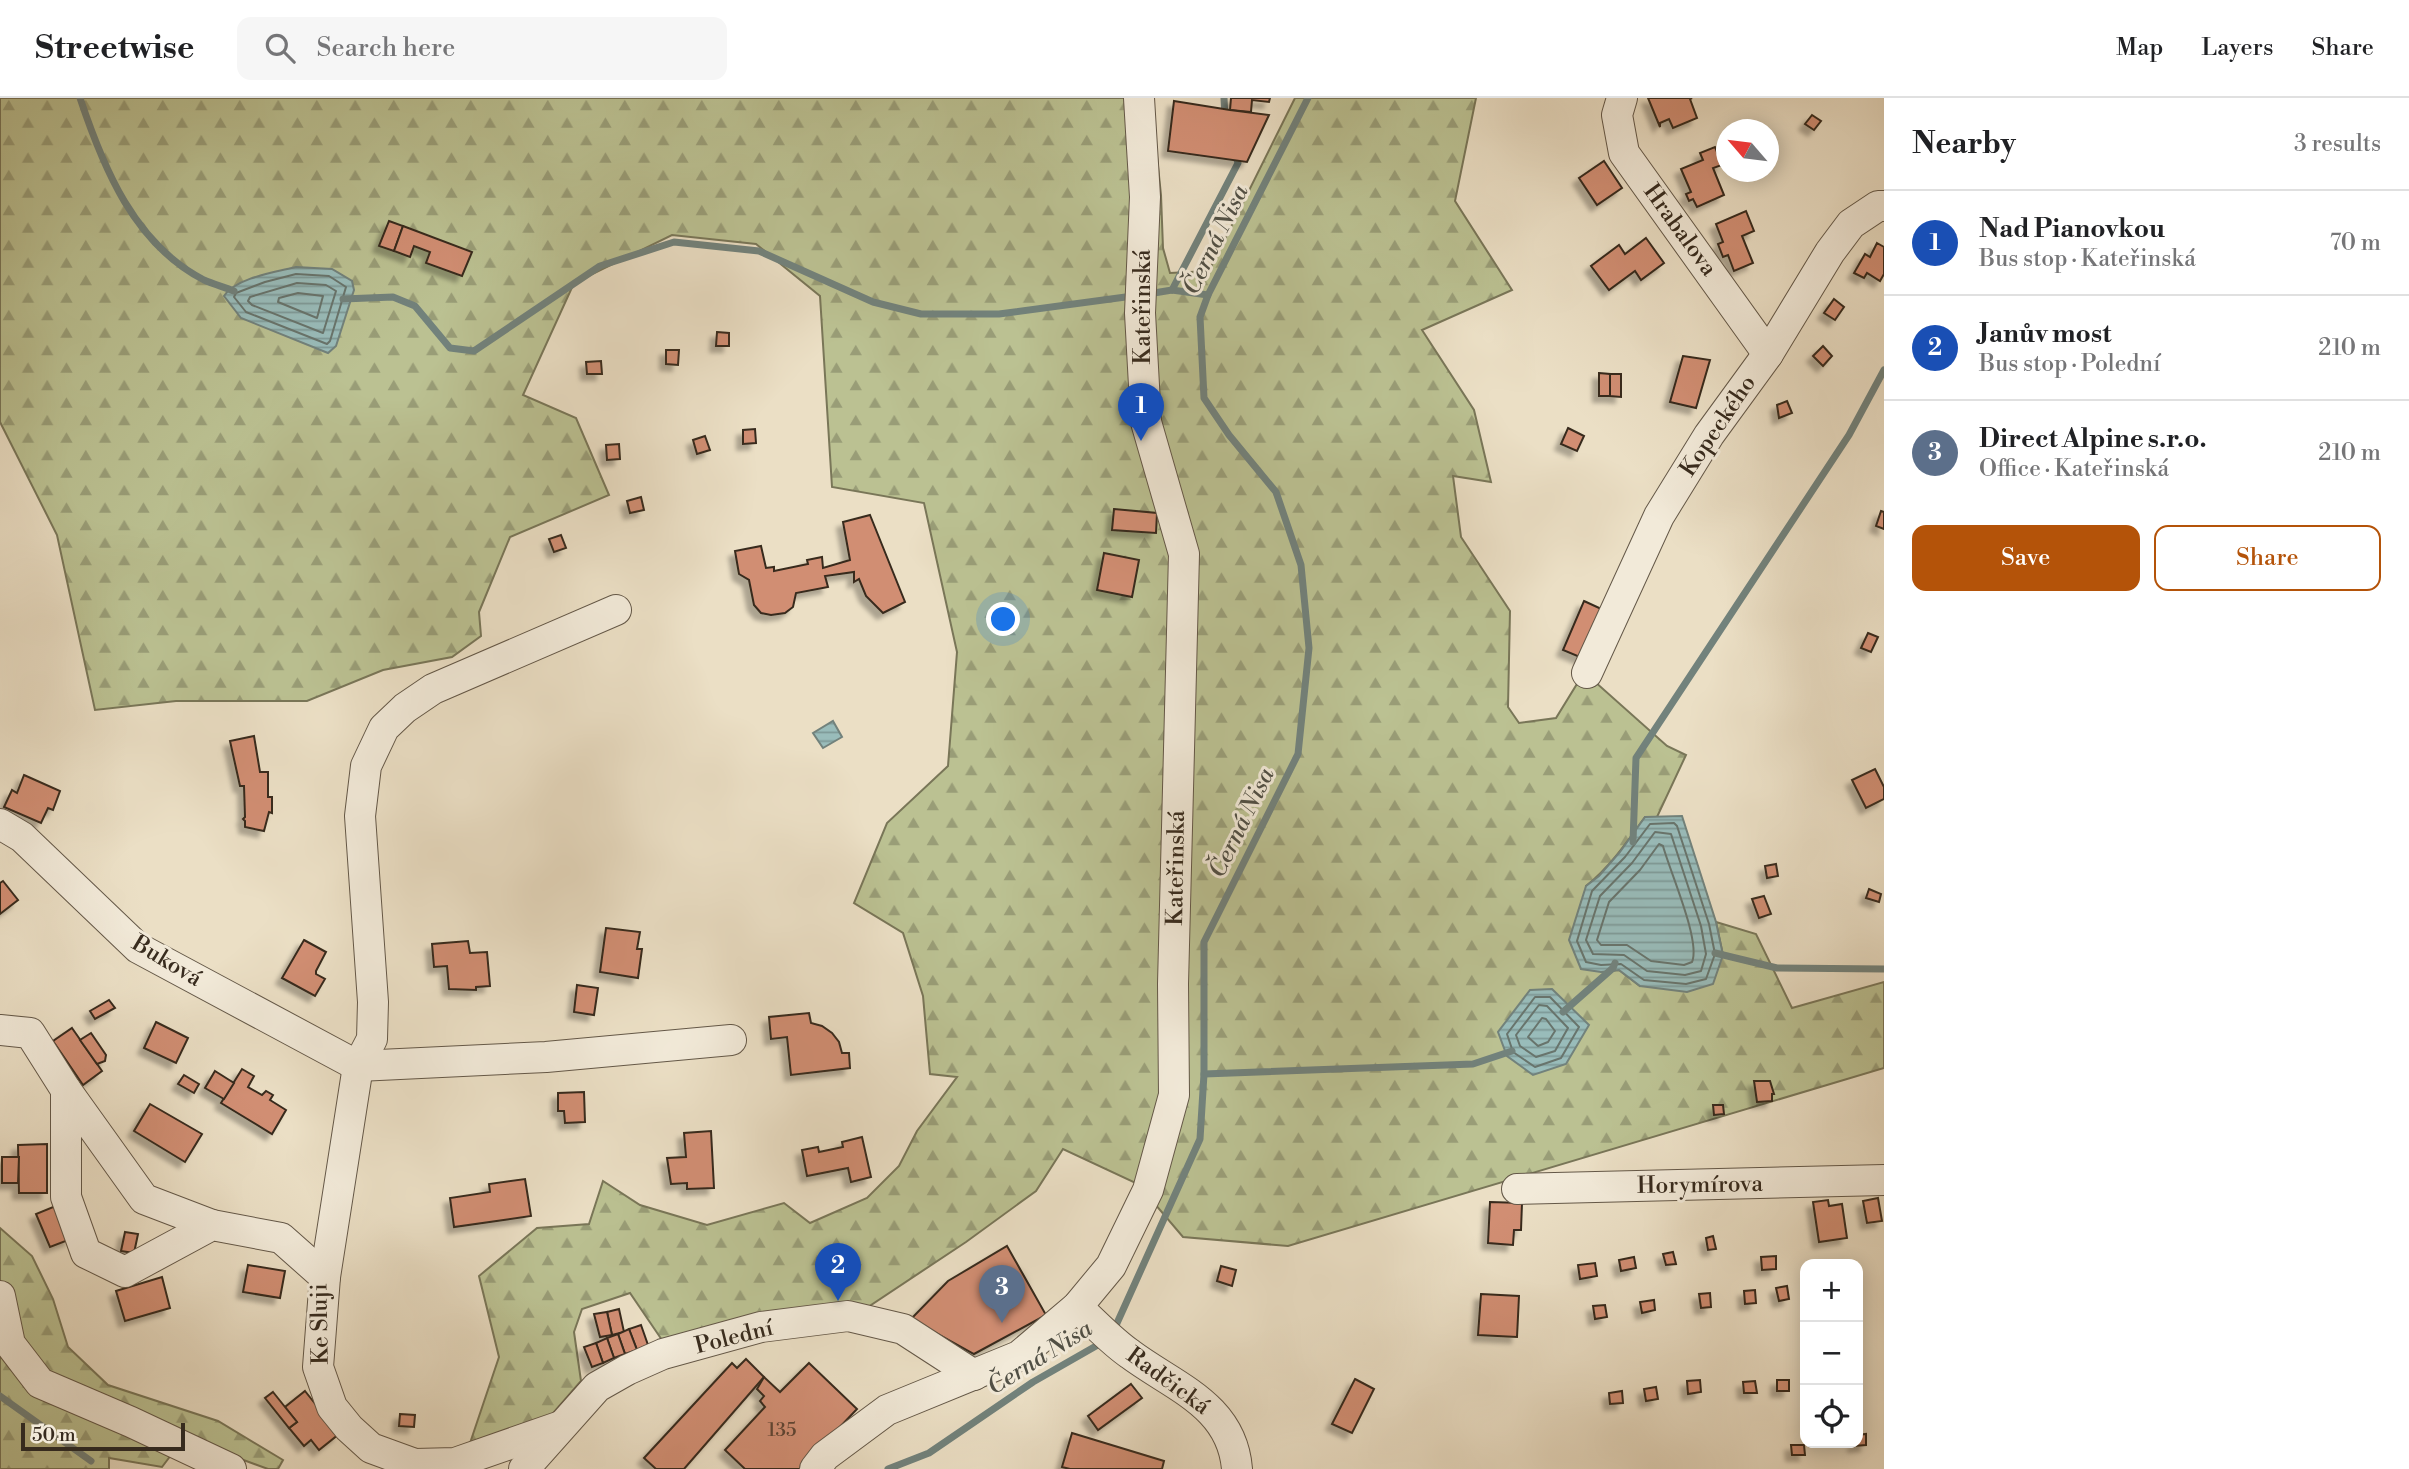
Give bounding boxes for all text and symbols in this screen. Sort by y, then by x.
search box [237,17,727,80]
text: Streetwise [35,28,195,69]
icon: search [261,29,299,67]
text: Search here [317,32,455,64]
text: Map [2116,33,2163,63]
text: Layers [2201,33,2273,63]
text: Share [2311,33,2374,63]
north arrow [1716,119,1779,182]
text: Nearby [1912,125,2016,163]
text: 3 results [2294,130,2381,158]
water label: Černá Nisa [1175,179,1256,300]
street label: Hrabalova [1637,179,1723,282]
text: Nad Pianovkou [1979,213,2165,245]
text: 1 [1929,229,1941,257]
text: 70 m [2330,229,2381,257]
text: Bus stop · Kateřinská [1979,245,2196,273]
street label: Kateřinská [1129,249,1157,365]
text: Janův most [1979,318,2112,350]
text: 2 [1928,334,1942,362]
text: 210 m [2318,334,2381,362]
text: Bus stop · Polední [1979,350,2161,378]
street label: Kopeckého [1674,370,1762,482]
pin: 1 [1118,383,1164,441]
text: Direct Alpine s.r.o. [1979,423,2207,455]
text: 3 [1928,439,1942,467]
text: 210 m [2318,439,2381,467]
text: Office · Kateřinská [1979,455,2169,483]
button: Save [1912,525,2140,591]
button: Share [2154,525,2381,591]
your location [986,602,1020,636]
water label: Černá Nisa [1201,762,1282,883]
street label: Kateřinská [1161,810,1191,926]
street label: Buková [126,929,207,993]
street label: Horymírova [1637,1170,1764,1200]
pin: 2 [815,1243,861,1301]
map controls [1800,1259,1863,1448]
button: + [1800,1259,1863,1322]
pin: 3 [979,1265,1025,1323]
street label: Ke Sluji [305,1283,335,1365]
water label: Černá Nisa [981,1312,1099,1402]
street label: Polední [692,1313,778,1360]
button: − [1800,1322,1863,1385]
street label: Radčická [1121,1341,1215,1421]
button: locate [1800,1385,1863,1448]
house number: 135 [767,1418,797,1442]
scale bar [21,1420,186,1452]
text: 50 m [32,1423,76,1447]

